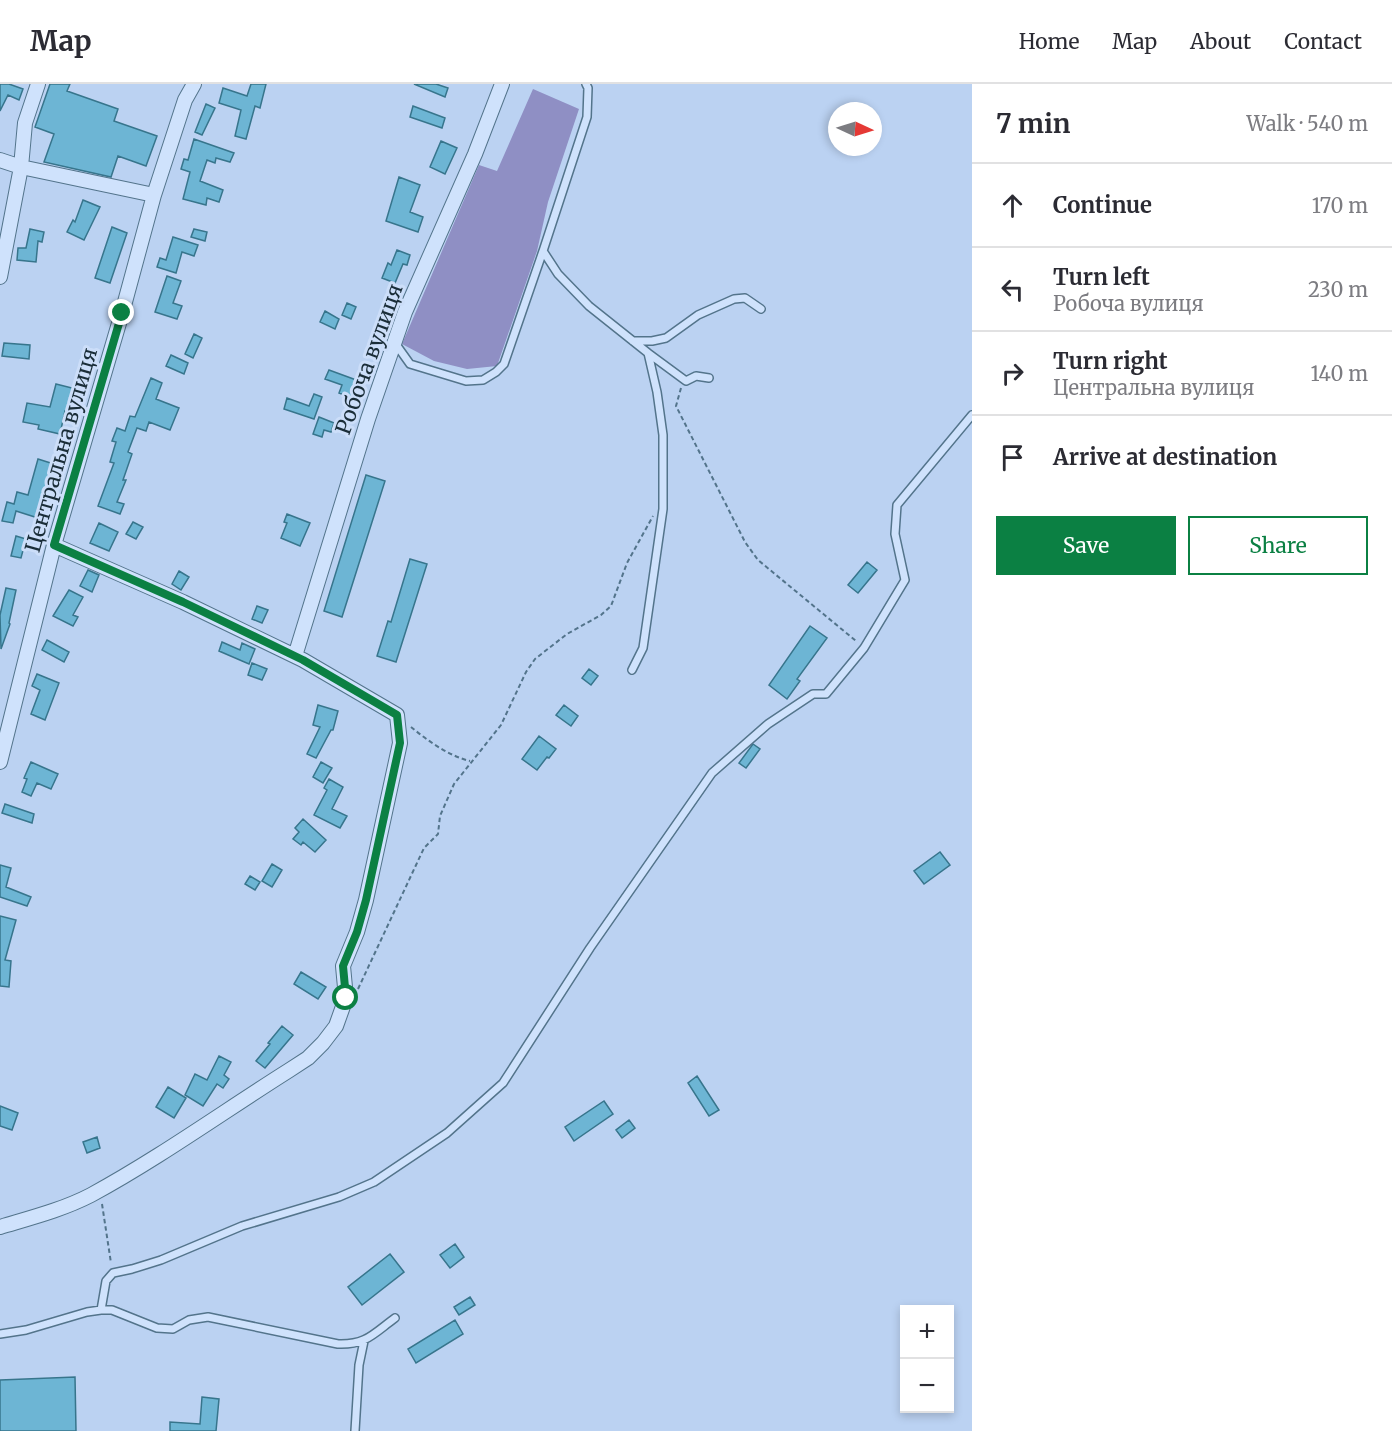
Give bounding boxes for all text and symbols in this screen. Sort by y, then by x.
text: Map [30,23,92,59]
text: Home [1019,28,1079,55]
text: Map [1112,28,1157,55]
text: About [1190,28,1251,55]
text: Contact [1284,28,1362,55]
north arrow [828,102,882,156]
text: 7 min [996,107,1070,140]
text: Walk · 540 m [1247,111,1368,136]
icon: ahead [996,189,1029,222]
text: Continue [1053,191,1152,219]
text: 170 m [1312,193,1368,218]
text: Turn left [1053,263,1150,291]
icon: left [996,273,1029,306]
text: 230 m [1308,277,1368,302]
street label: Робоча вулиця [329,280,409,438]
text: Робоча вулиця [1053,291,1204,316]
route end [108,299,134,325]
street label: Центральна вулиця [19,345,103,555]
text: Turn right [1053,347,1167,375]
icon: right [996,357,1029,390]
text: 140 m [1311,361,1368,386]
text: Центральна вулиця [1053,375,1254,400]
icon: arrive [996,441,1029,474]
text: Arrive at destination [1053,443,1277,471]
button: Save [996,516,1176,575]
button: Share [1188,516,1368,575]
route start [332,984,358,1010]
map controls [900,1305,954,1413]
button: + [900,1305,954,1359]
button: − [900,1359,954,1413]

